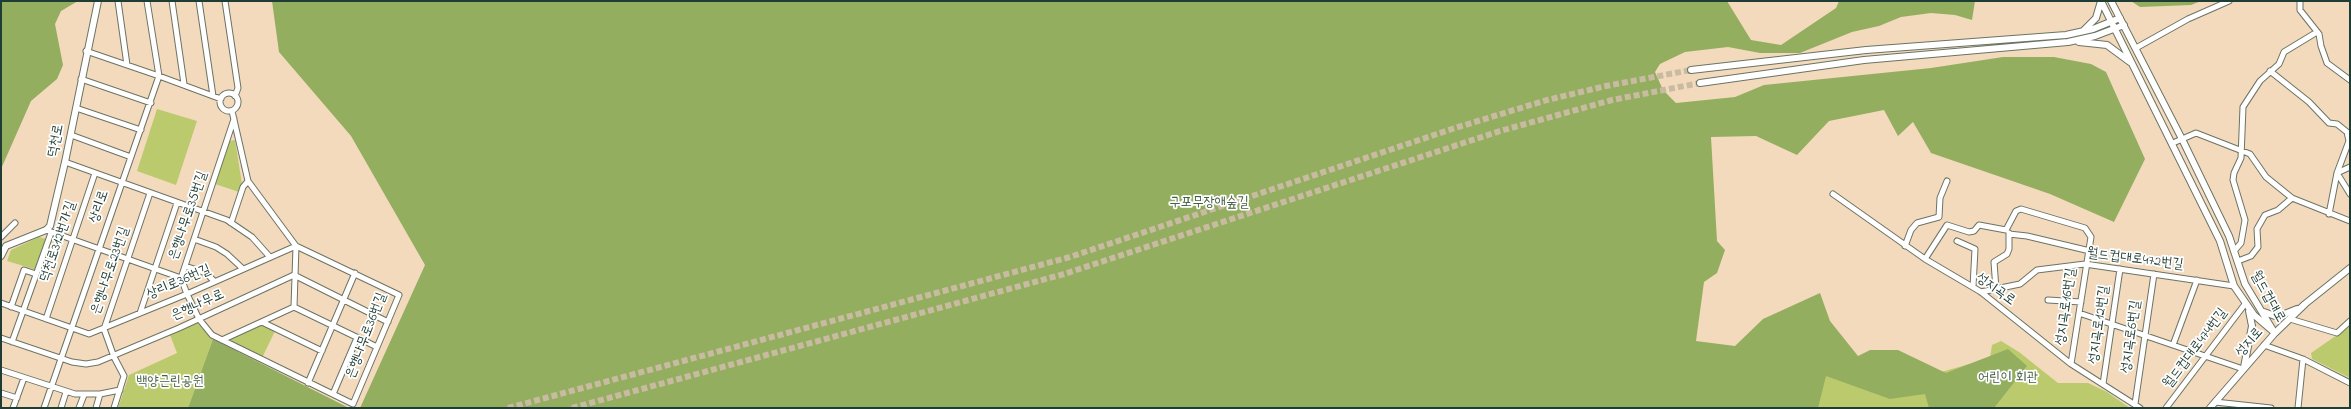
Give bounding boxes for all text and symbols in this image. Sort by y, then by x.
street label: 덕천로 [46,123,68,159]
street label: 은행나무로35번길 [166,169,212,263]
street label: 상리로 [87,188,113,226]
park label: 구포무장애숲길 [1170,196,1248,212]
street label: 덕천로312번가길 [37,199,81,285]
street label: 은행나무로23번길 [88,225,134,317]
street label: 월드컵대로472번길 [2086,246,2184,274]
street label: 상리로36번길 [144,262,214,304]
street label: 성지곡로16번길 [2053,267,2081,347]
street label: 월드컵대로 [2246,268,2288,326]
street label: 성지곡로 [1972,270,2018,310]
street label: 성지곡로12번길 [2086,285,2114,365]
street label: 은행나무로 [169,287,227,325]
street label: 은행나무로36번길 [343,291,391,381]
street label: 성지곡로6번길 [2119,299,2145,375]
street label: 월드컵대로474번길 [2160,306,2232,392]
street label: 성지로 [2233,325,2267,361]
park label: 어린이 회관 [1978,371,2038,387]
park label: 백양근린공원 [136,375,204,391]

